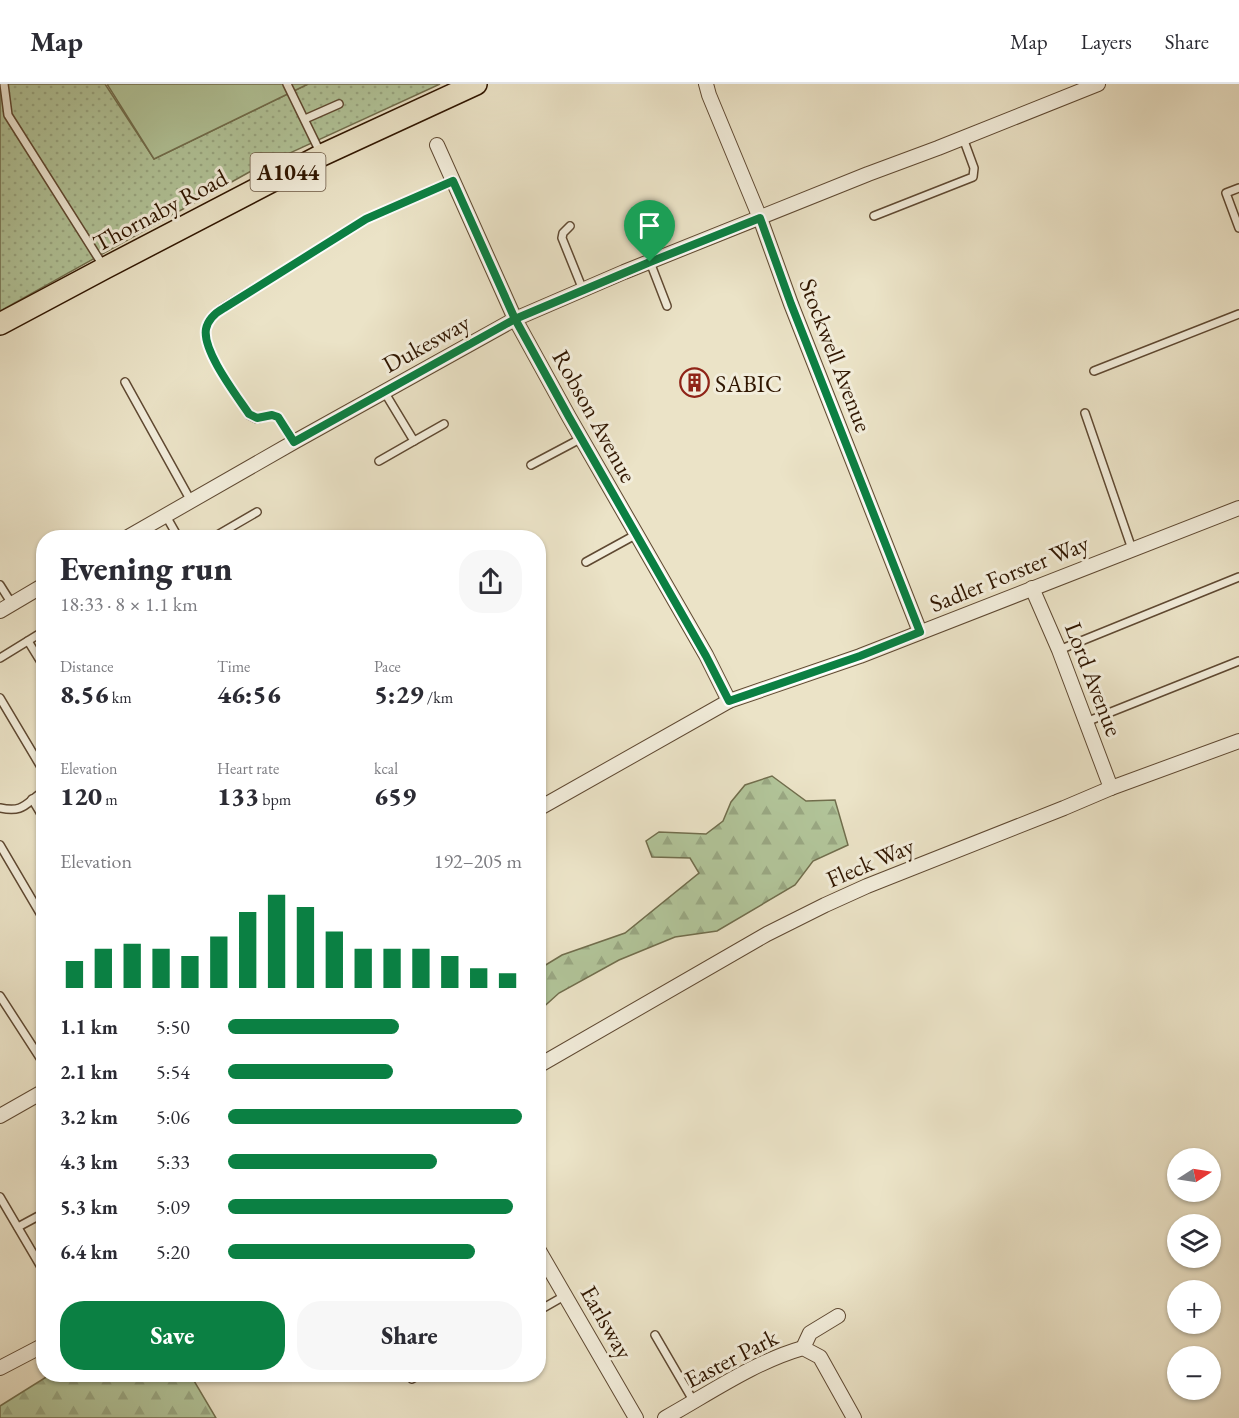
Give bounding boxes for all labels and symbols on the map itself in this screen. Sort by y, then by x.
road number: A1044 [250,153,326,191]
street label: Thornaby Road [87,161,233,258]
pin [624,200,675,262]
street label: Stockwell Avenue [793,274,879,436]
street label: Dukesway [377,306,476,380]
street label: Robson Avenue [546,344,644,488]
building icon: SABIC [678,367,710,399]
place label: SABIC [715,368,782,399]
street label: Sadler Forster Way [925,527,1094,619]
street label: Lord Avenue [1058,618,1130,740]
street label: Fleck Way [821,829,919,894]
north arrow [1167,1148,1221,1202]
street label: Earlsway [574,1280,641,1365]
street label: Easter Park [679,1321,784,1395]

